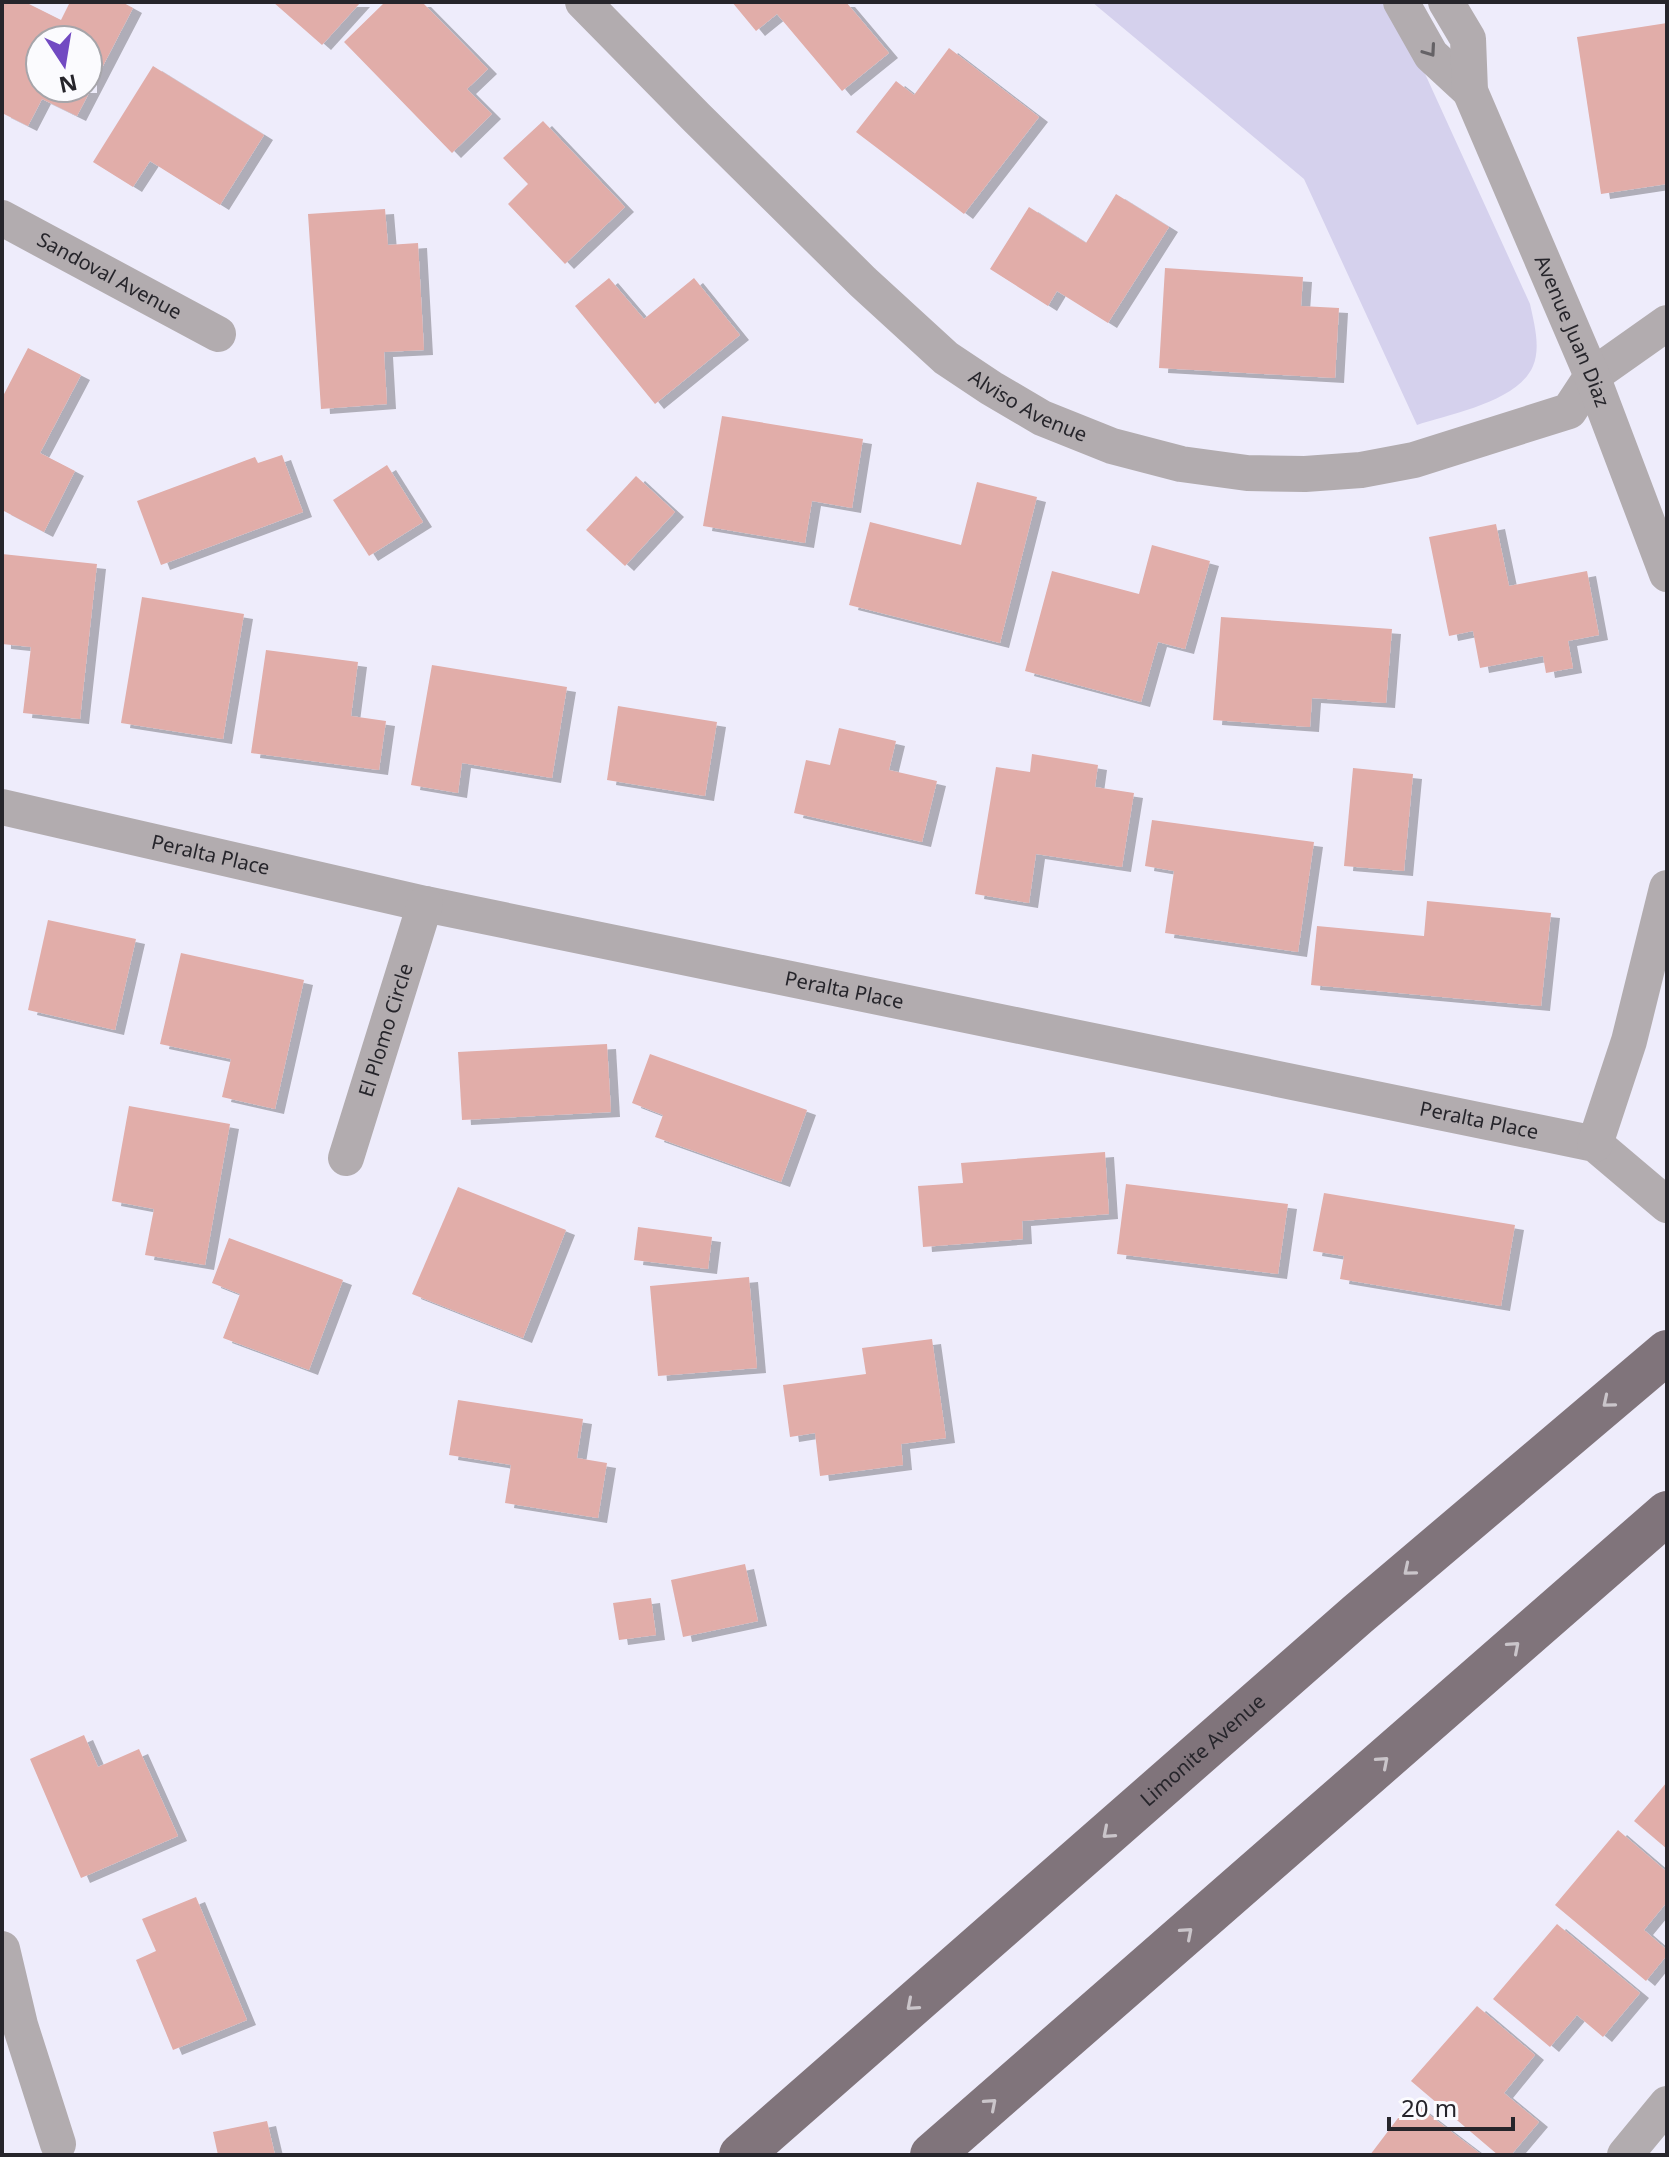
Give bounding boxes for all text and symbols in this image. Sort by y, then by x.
north arrow [24,24,104,104]
one-way arrow [1420,42,1435,56]
text: N [56,68,80,101]
street label: Sandoval Avenue [33,225,187,325]
street label: Avenue Juan Diaz [1529,251,1616,411]
street label: Alviso Avenue [964,363,1091,448]
street label: Peralta Place [149,828,273,881]
street label: El Plomo Circle [352,960,419,1100]
street label: Peralta Place [783,964,906,1015]
street label: Peralta Place [1417,1094,1541,1145]
one-way arrow [1602,1392,1617,1407]
one-way arrow [1404,1561,1419,1575]
one-way arrow [1504,1643,1519,1657]
street label: Limonite Avenue [1134,1688,1271,1812]
one-way arrow [1373,1757,1388,1772]
one-way arrow [1102,1824,1117,1838]
one-way arrow [1177,1928,1192,1943]
one-way arrow [907,1995,922,2010]
scale bar [1389,2081,1513,2131]
text: 20 m [1401,2091,1457,2124]
one-way arrow [981,2099,996,2114]

